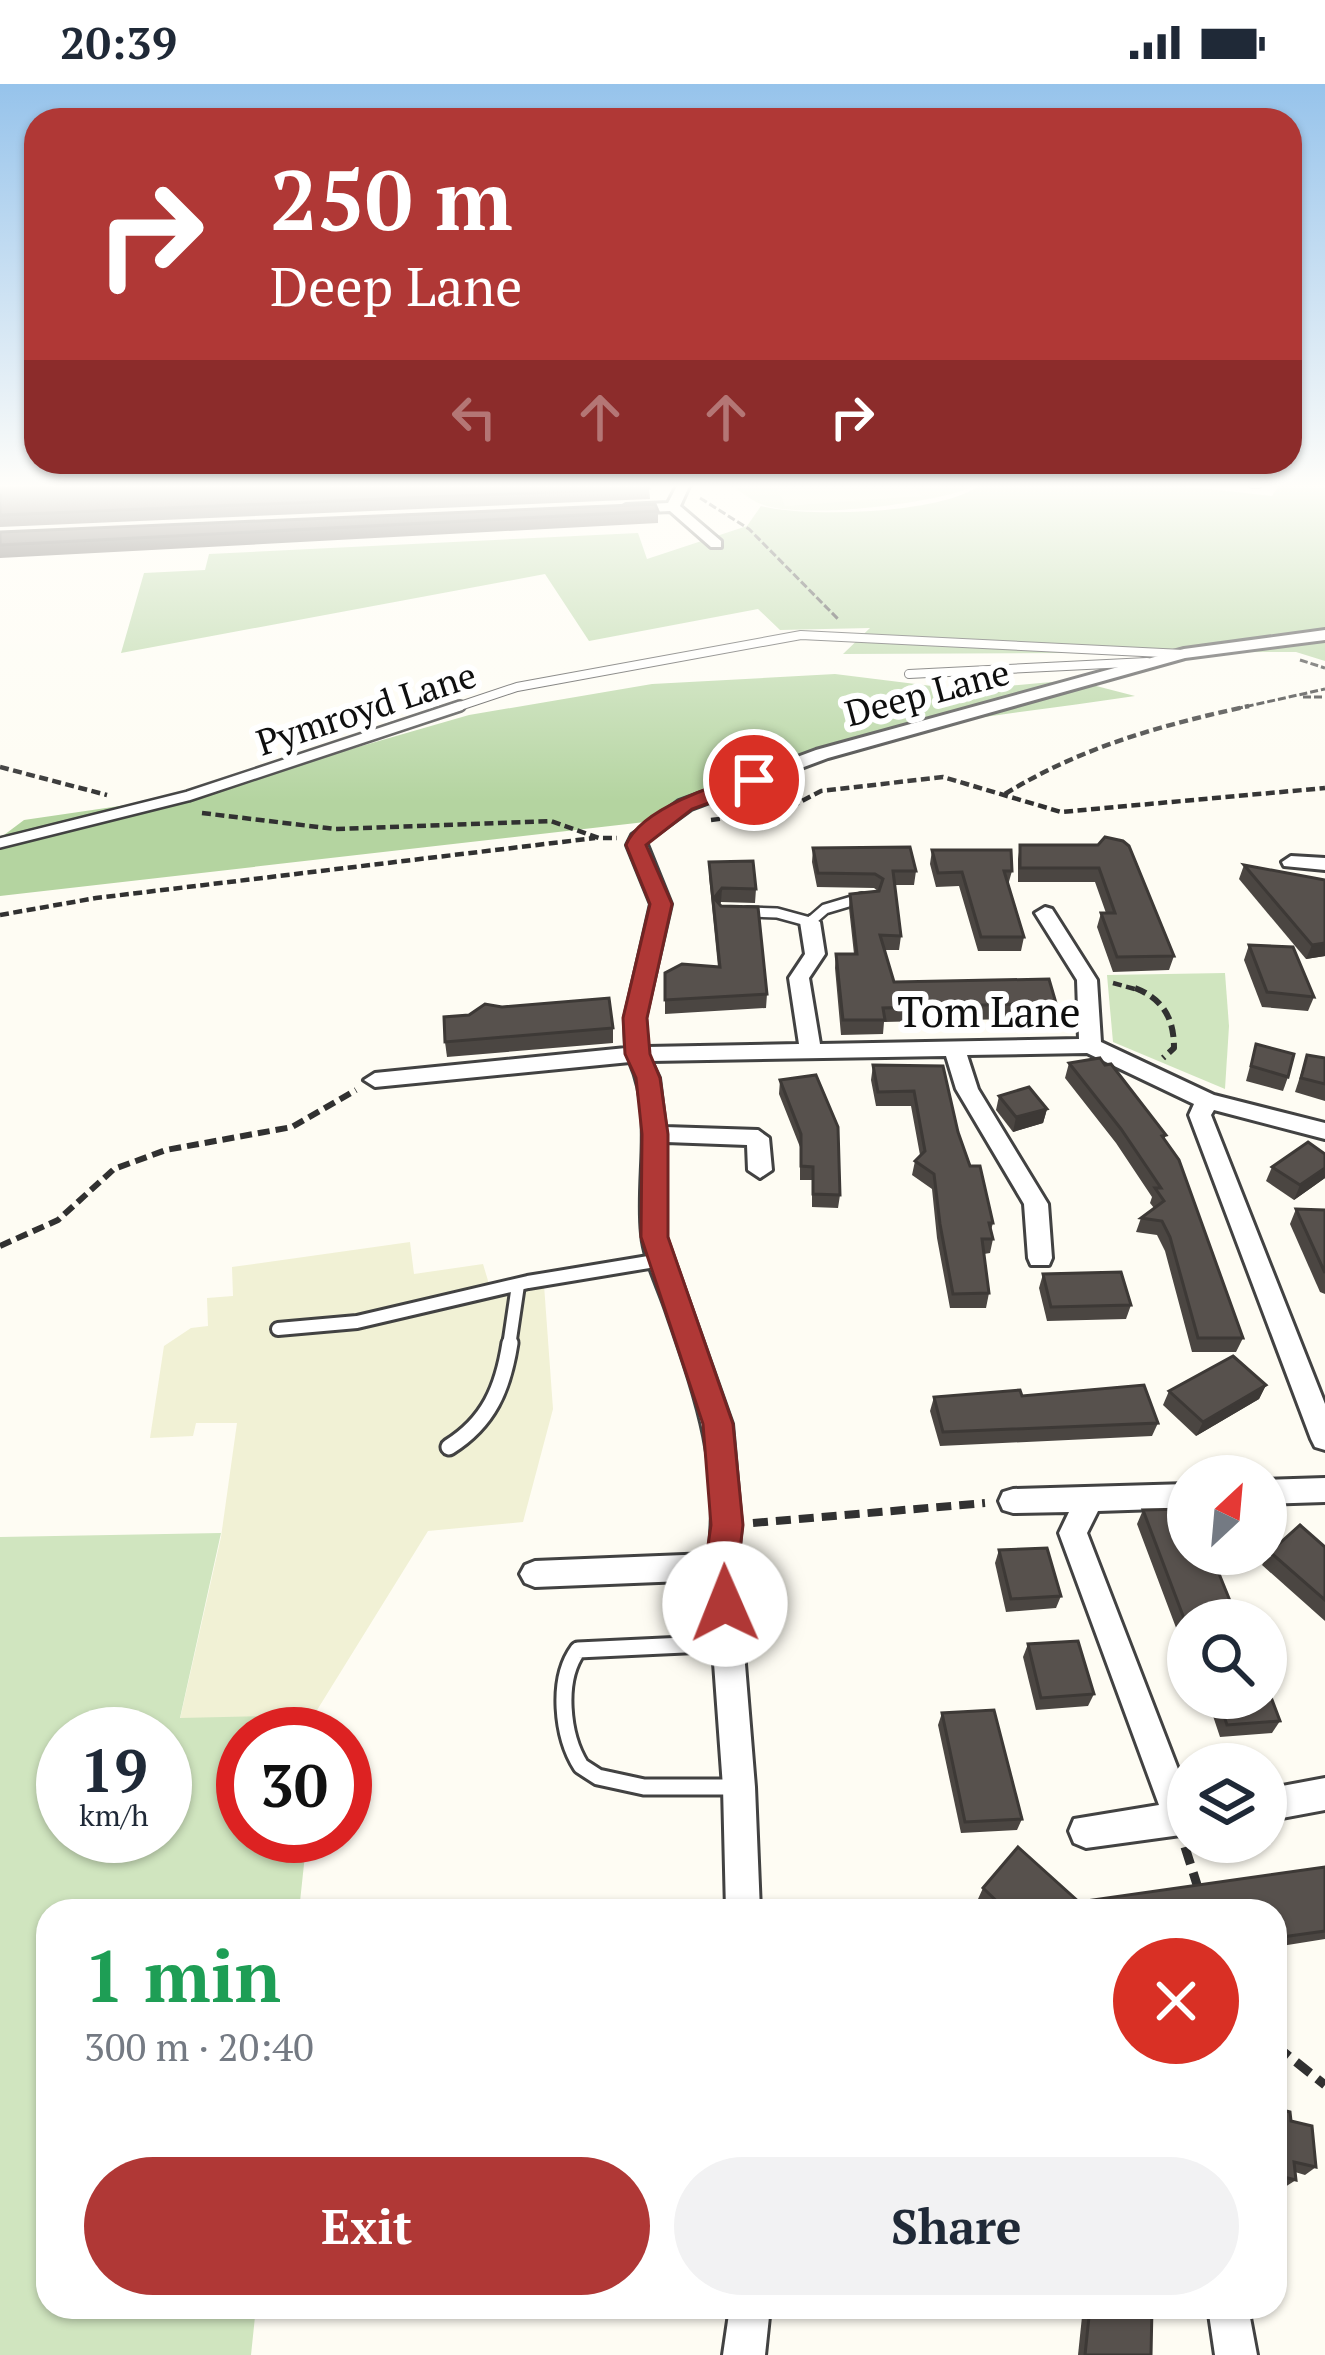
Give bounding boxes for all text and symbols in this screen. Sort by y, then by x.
text: 20:39 [60,12,177,72]
text: 250 m [270,143,513,254]
icon: right [72,156,228,312]
text: Deep Lane [270,250,522,321]
icon: left [441,384,507,450]
icon: ahead [567,384,633,450]
icon: ahead [693,384,759,450]
icon: right [819,384,885,450]
street label: Deep Lane [840,648,1014,736]
street label: Pymroyd Lane [250,650,482,766]
pin [703,729,805,831]
icon: arrive [721,747,787,813]
street label: Tom Lane [897,983,1081,1039]
north arrow [1167,1455,1287,1575]
map controls [1167,1455,1287,1863]
position arrow [662,1541,788,1667]
button: search [1167,1599,1287,1719]
speed limit sign: 30 [216,1707,372,1863]
text: 19 [80,1730,148,1809]
button: layers [1167,1743,1287,1863]
text: km/h [79,1795,149,1835]
text: 1 min [84,1927,281,2023]
button: close [1113,1938,1239,2064]
text: 300 m · 20:40 [84,2020,314,2072]
button: Exit [84,2157,650,2295]
button: Share [674,2157,1239,2295]

